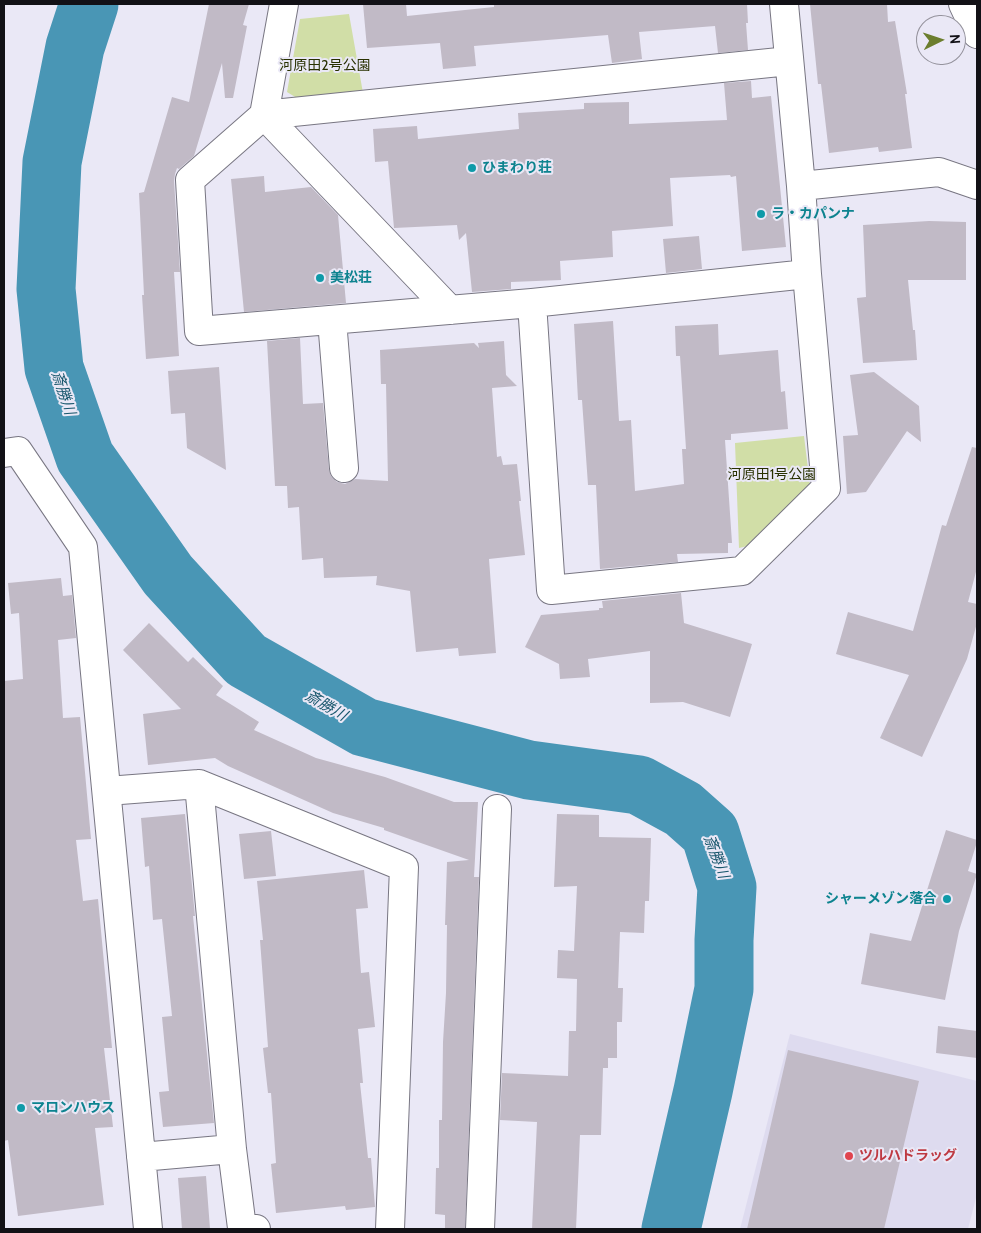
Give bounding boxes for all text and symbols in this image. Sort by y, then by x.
north arrow [916,15,966,65]
text: N [946,33,964,45]
park label: 河原田2号公園 [279,58,371,74]
place label: ひまわり荘 [482,160,552,176]
marker: ひまわり荘 [466,162,478,174]
place label: ラ・カパンナ [771,206,855,222]
marker: ラ・カパンナ [755,208,767,220]
place label: 美松荘 [330,270,372,286]
marker: 美松荘 [314,272,326,284]
water label: 斎勝川 [47,369,79,417]
park label: 河原田1号公園 [728,467,816,483]
water label: 斎勝川 [302,687,350,725]
water label: 斎勝川 [700,833,732,881]
place label: シャーメゾン落合 [825,891,937,907]
marker: シャーメゾン落合 [941,893,953,905]
place label: マロンハウス [31,1100,115,1116]
marker: マロンハウス [15,1102,27,1114]
place label: ツルハドラッグ [859,1148,957,1164]
marker: ツルハドラッグ [843,1150,855,1162]

